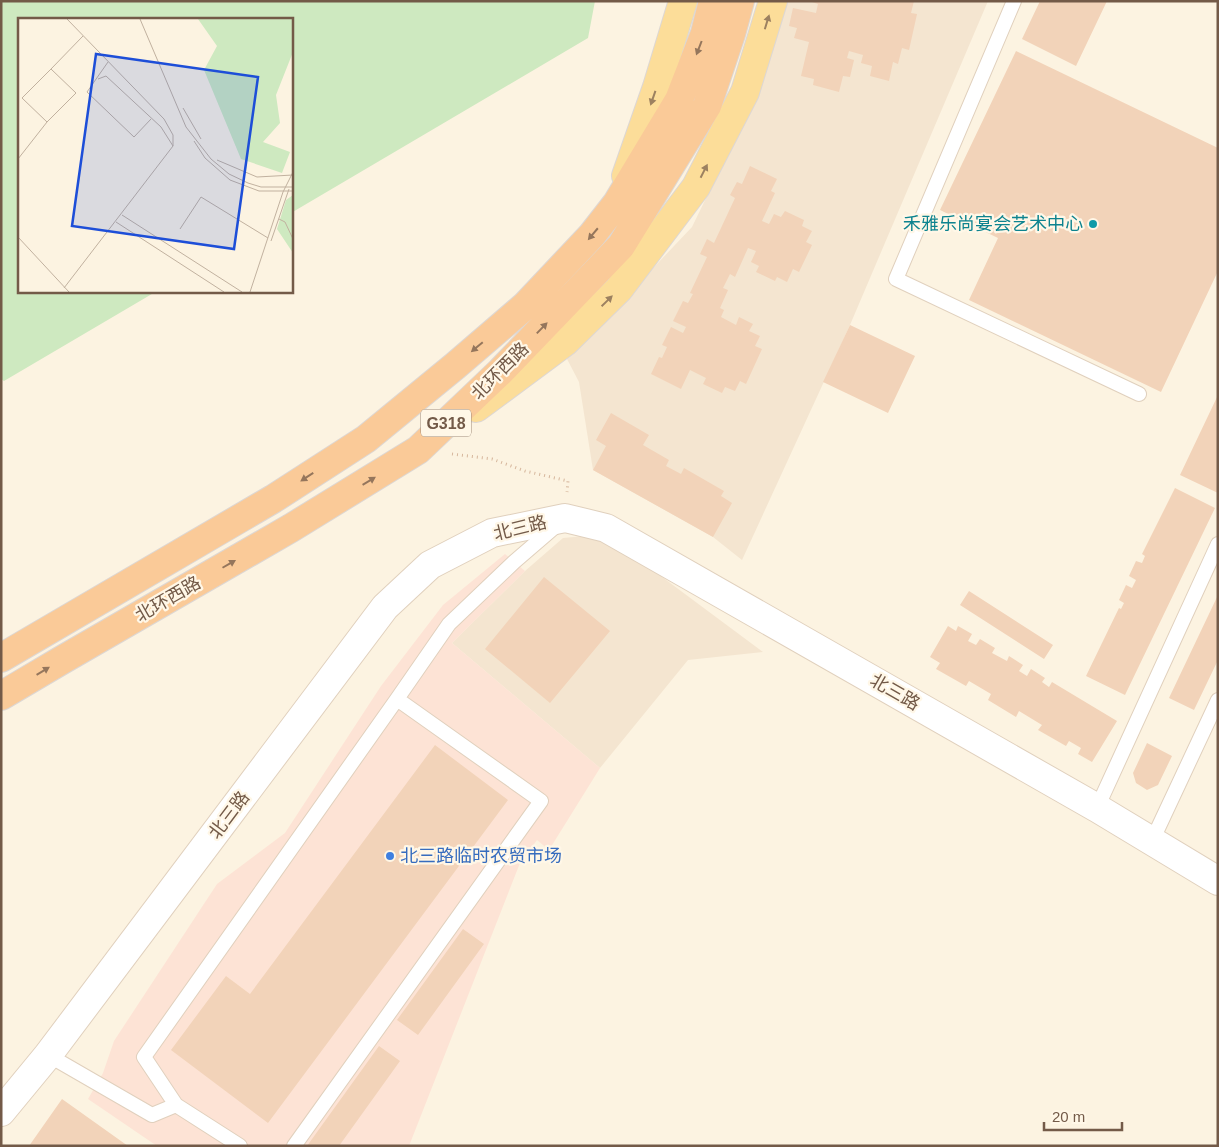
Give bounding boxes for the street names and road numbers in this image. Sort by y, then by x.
street label: 北环西路 [467,338,533,404]
road number: G318 [421,409,471,436]
street label: 北三路 [491,512,549,544]
street label: 北环西路 [132,572,204,626]
street label: 北三路 [867,670,923,714]
street label: 北三路 [205,787,253,843]

